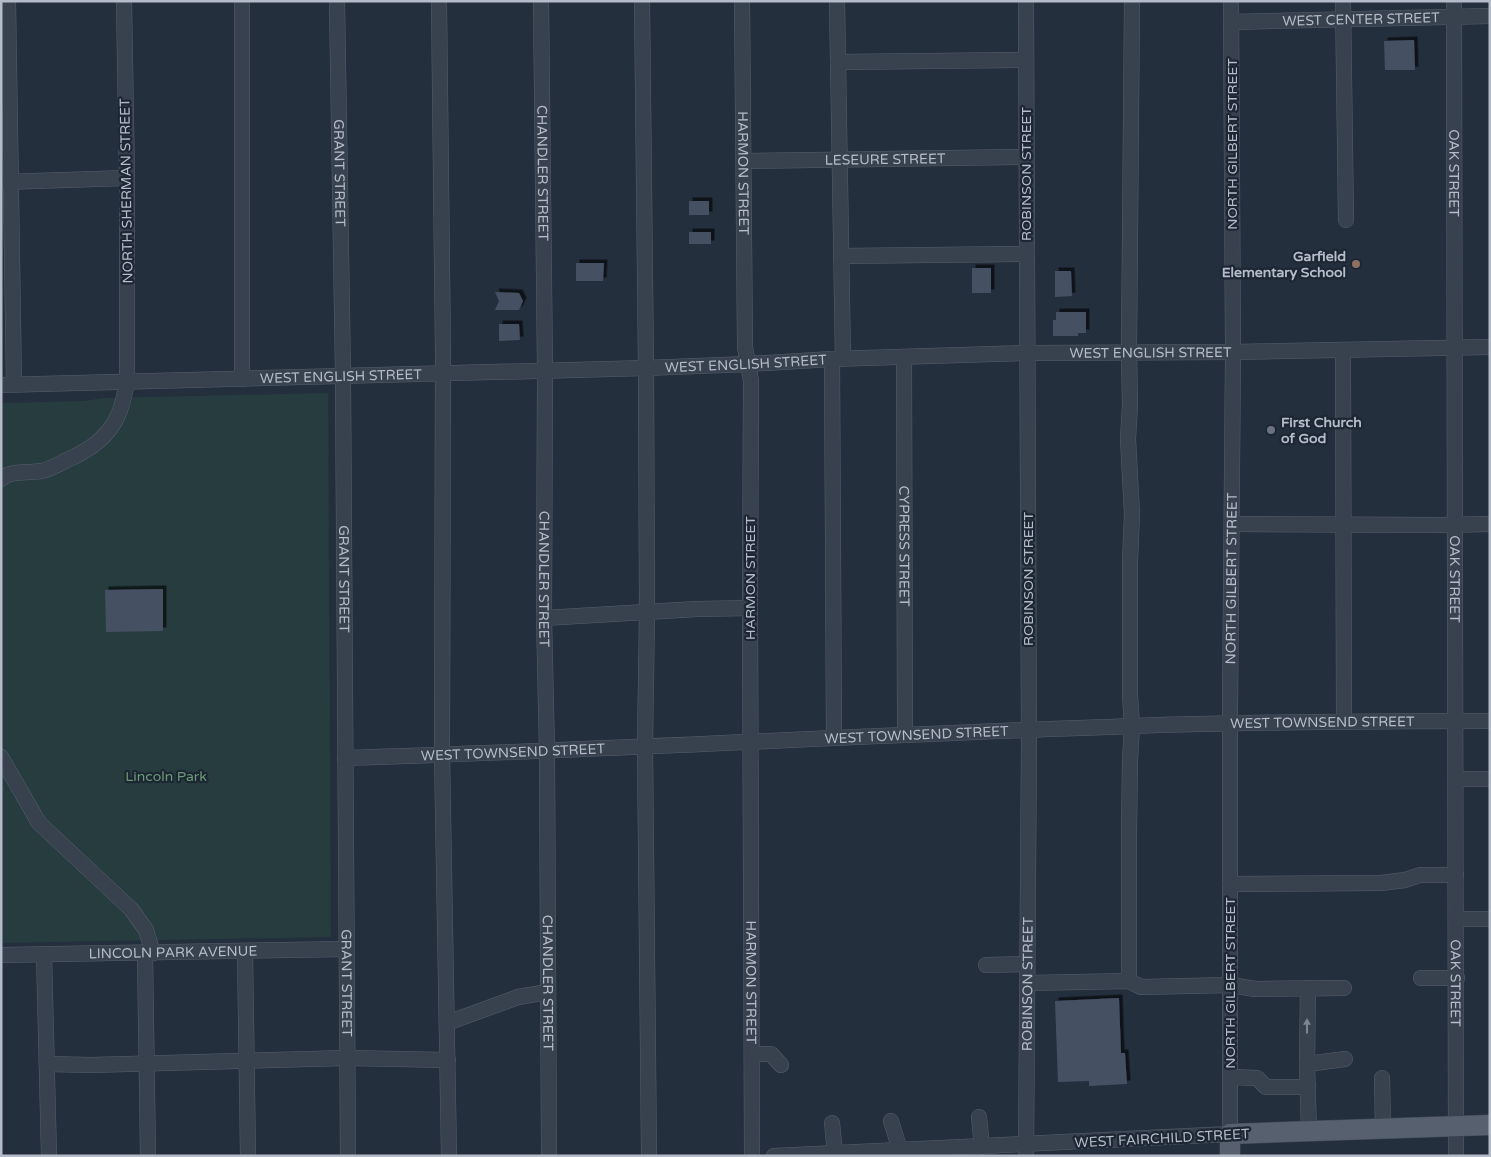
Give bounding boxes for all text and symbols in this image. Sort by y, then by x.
street label: WEST CENTER STREET [1282,9,1440,30]
street label: NORTH GILBERT STREET [1224,58,1241,230]
street label: NORTH SHERMAN STREET [116,98,137,284]
street label: CHANDLER STREET [533,105,552,242]
street label: ROBINSON STREET [1018,106,1035,241]
street label: HARMON STREET [734,111,752,235]
street label: GRANT STREET [330,119,349,227]
street label: OAK STREET [1445,129,1462,217]
street label: LESEURE STREET [824,150,946,169]
place label: Garfield Elementary School [1222,248,1346,281]
marker: Garfield Elementary School [1350,258,1362,270]
street label: WEST ENGLISH STREET [1069,344,1232,362]
street label: WEST ENGLISH STREET [664,351,828,376]
street label: WEST ENGLISH STREET [260,366,423,387]
place label: First Church of God [1281,414,1362,447]
marker: First Church of God [1265,424,1277,436]
street label: CYPRESS STREET [895,486,913,607]
street label: NORTH GILBERT STREET [1222,492,1241,665]
street label: CHANDLER STREET [535,511,553,648]
street label: ROBINSON STREET [1020,511,1037,646]
street label: HARMON STREET [742,516,759,640]
street label: GRANT STREET [335,525,353,633]
street label: OAK STREET [1446,535,1463,623]
street label: WEST TOWNSEND STREET [1230,713,1415,732]
street label: WEST TOWNSEND STREET [824,723,1009,748]
street label: WEST TOWNSEND STREET [421,740,606,765]
park label: Lincoln Park [125,768,207,785]
street label: NORTH GILBERT STREET [1222,897,1239,1069]
street label: CHANDLER STREET [539,915,556,1052]
street label: ROBINSON STREET [1019,916,1037,1051]
street label: HARMON STREET [742,921,760,1045]
street label: GRANT STREET [338,929,355,1037]
street label: OAK STREET [1447,939,1464,1027]
street label: LINCOLN PARK AVENUE [89,943,258,962]
one-way arrow [1303,1018,1311,1034]
street label: WEST FAIRCHILD STREET [1074,1125,1250,1152]

